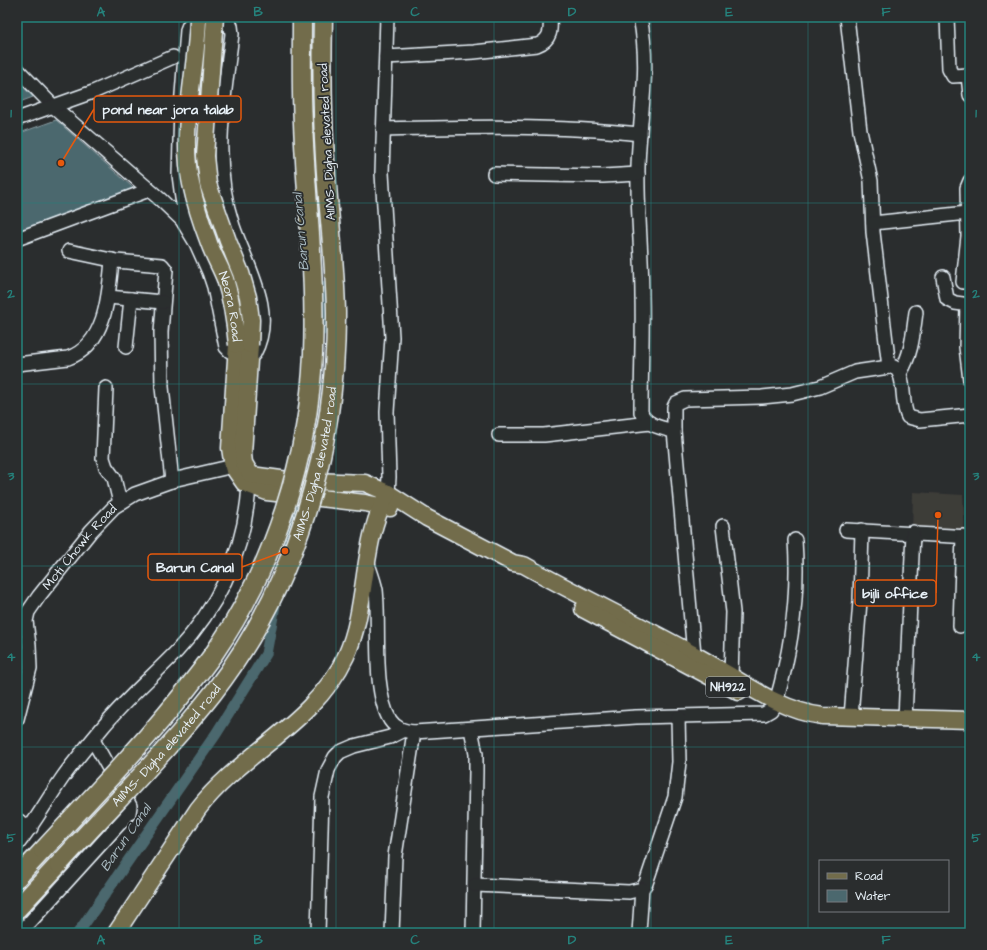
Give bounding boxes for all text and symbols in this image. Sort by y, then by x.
text: A [97,3,106,21]
text: B [253,3,263,21]
text: C [410,3,420,21]
text: D [568,3,577,21]
text: E [725,3,733,21]
text: F [881,3,891,21]
street label: AIIMS- Digha elevated road [314,63,341,221]
callout: pond near jora talab [94,96,241,122]
text: pond near jora talab [102,100,234,120]
text: 1 [10,104,12,122]
text: 1 [975,104,977,122]
water label: Barun Canal [287,191,314,272]
street label: Neora Road [214,268,246,343]
text: 2 [6,285,15,303]
text: 2 [971,285,980,303]
street label: AIIMS- Digha elevated road [288,386,341,543]
text: 3 [7,467,15,485]
text: 3 [972,467,980,485]
street label: Moti Chowk Road [38,500,121,594]
callout: Barun Canal [148,554,242,580]
text: Barun Canal [156,558,235,578]
callout: bijli office [855,580,936,606]
text: bijli office [862,584,928,604]
text: 4 [7,648,16,666]
text: 4 [972,648,981,666]
road number: NH922 [706,677,750,697]
street label: AIIMS- Digha elevated road [108,680,226,811]
water label: Barun Canal [95,799,158,876]
text: 5 [6,829,16,847]
text: 5 [971,829,981,847]
legend [819,860,949,912]
text: Road [855,868,883,885]
text: Water [855,888,891,905]
text: A [97,931,106,949]
text: B [253,931,263,949]
text: C [410,931,420,949]
text: D [568,931,577,949]
text: E [725,931,733,949]
text: F [881,931,891,949]

